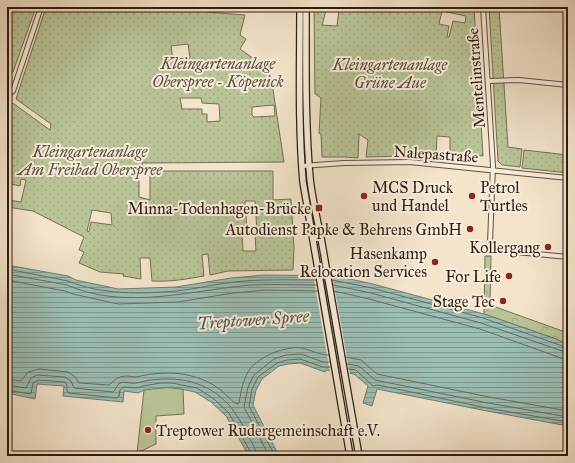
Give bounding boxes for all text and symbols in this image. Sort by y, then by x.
street label: Mentelinstraße [463,27,489,129]
park label: Kleingartenanlage Oberspree - Köpenick [152,54,284,92]
park label: Kleingartenanlage Grüne Aue [332,55,448,92]
park label: Kleingartenanlage Am Freibad Oberspree [16,142,163,180]
street label: Nalepastraße [393,142,479,166]
place label: MCS Druck und Handel [372,178,454,215]
place label: Petrol Turtles [480,178,528,215]
marker: MCS Druck und Handel [359,191,369,201]
marker: Petrol Turtles [467,191,477,201]
place label: Minna-Todenhagen-Brücke [127,199,311,219]
marker: Minna-Todenhagen-Brücke [314,203,324,213]
place label: Autodienst Papke & Behrens GmbH [225,220,462,239]
marker: Autodienst Papke & Behrens GmbH [465,224,475,234]
place label: Kollergang [469,238,541,258]
marker: Kollergang [543,242,553,252]
place label: Hasenkamp Relocation Services [300,244,427,281]
marker: Hasenkamp Relocation Services [430,257,440,267]
place label: For Life [445,267,501,286]
marker: For Life [504,271,514,281]
place label: Stage Tec [433,292,495,312]
marker: Stage Tec [498,296,508,306]
water label: Treptower Spree [196,306,310,334]
place label: Treptower Rudergemeinschaft e.V. [156,421,380,441]
marker: Treptower Rudergemeinschaft e.V. [143,425,153,435]

